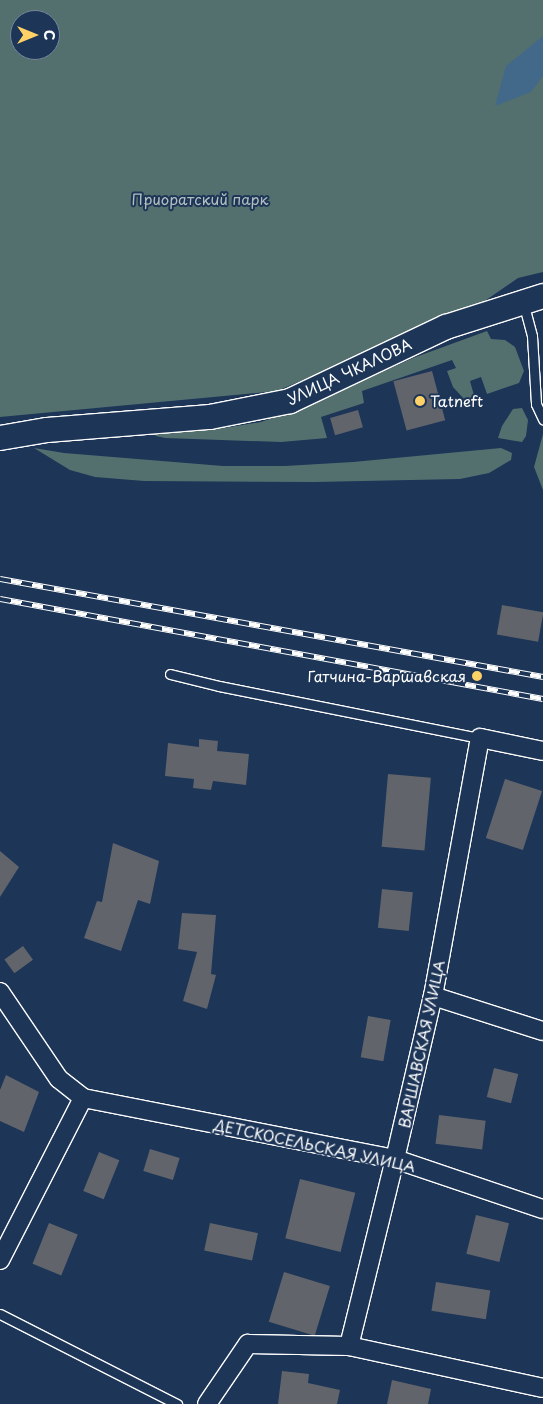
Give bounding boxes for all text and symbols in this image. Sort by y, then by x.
north arrow [10,10,60,60]
text: С [39,30,60,40]
park label: Приоратский парк [131,190,269,208]
street label: УЛИЦА ЧКАЛОВА [284,334,414,408]
place label: Tatneft [430,392,483,410]
marker: Tatneft [414,395,426,407]
place label: Гатчина-Варшавская [308,667,466,685]
marker: Гатчина-Варшавская [470,669,484,683]
street label: ВАРШАВСКАЯ УЛИЦА [394,958,448,1130]
street label: ДЕТСКОСЕЛЬСКАЯ УЛИЦА [213,1115,417,1175]

